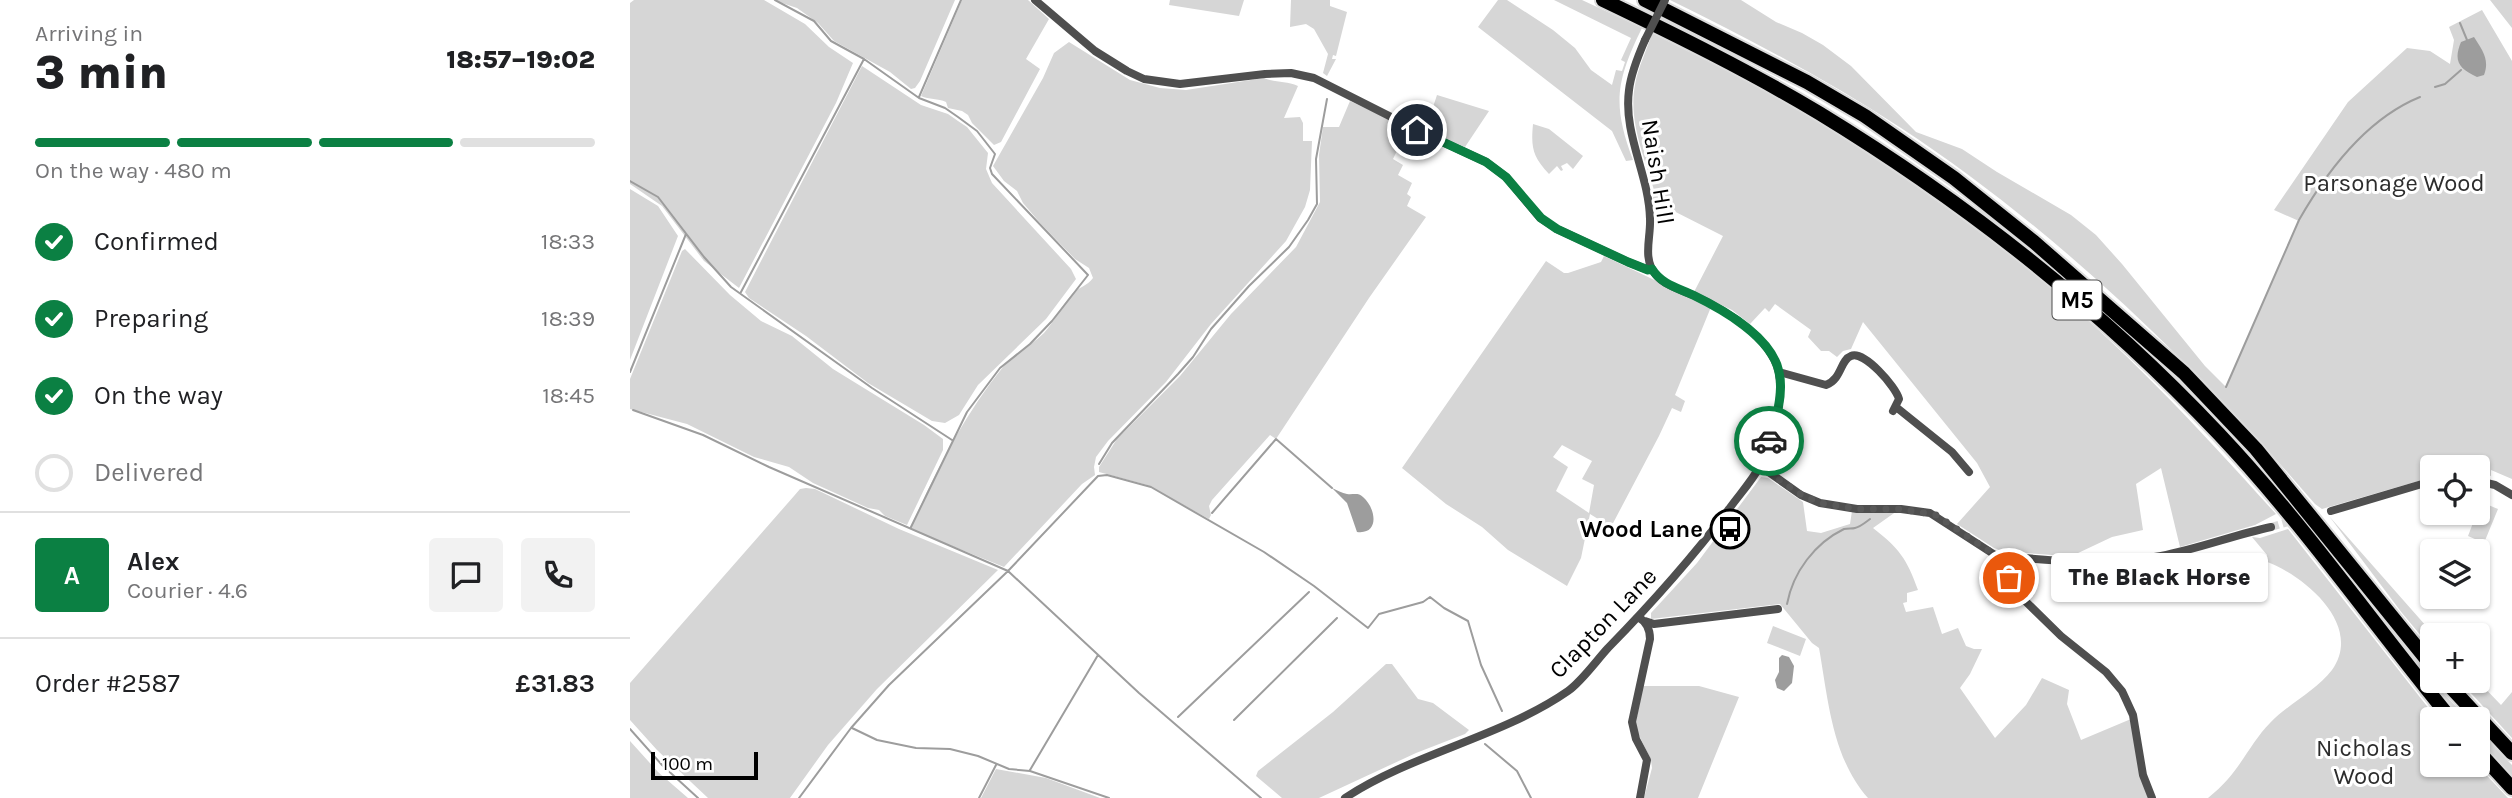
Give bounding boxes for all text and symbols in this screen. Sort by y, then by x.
text: Arriving in [35,20,143,47]
text: 18:57–19:02 [446,44,595,75]
text: 3 min [35,46,168,100]
pin [1387,100,1447,160]
icon: home [1398,111,1436,149]
street label: Naish Hill [1636,117,1680,227]
text: On the way · 480 m [35,157,232,184]
park label: Parsonage Wood [2303,169,2485,197]
icon: check [35,223,73,261]
text: Confirmed [94,226,219,257]
text: 18:33 [541,228,595,255]
road number: M5 [2052,280,2102,320]
icon: check [35,300,73,338]
text: Preparing [94,303,208,334]
text: 18:39 [541,305,595,332]
icon: check [35,377,73,415]
text: On the way [94,380,223,411]
text: 18:45 [542,382,595,409]
courier [1734,406,1804,476]
icon: car [1750,422,1788,460]
map controls [2420,455,2490,777]
button: locate [2420,455,2490,525]
text: Delivered [94,457,204,488]
bus stop icon: Wood Lane [1709,508,1751,550]
place label: Wood Lane [1580,515,1703,543]
button: chat [429,538,503,612]
button: phone [521,538,595,612]
button: layers [2420,539,2490,609]
text: Alex [127,546,179,577]
pin [1979,548,2039,608]
callout: The Black Horse [2051,554,2268,602]
icon: bag [1990,559,2028,597]
text: A [64,560,80,591]
street label: Clapton Lane [1544,562,1662,684]
text: The Black Horse [2068,564,2251,591]
text: Courier · 4.6 [127,577,248,604]
button: + [2420,623,2490,693]
text: Order #2587 [35,668,180,699]
text: £31.83 [515,668,595,699]
button: − [2420,707,2490,777]
park label: Nicholas Wood [2316,734,2412,790]
scale bar [651,749,758,781]
text: 100 m [662,753,713,775]

